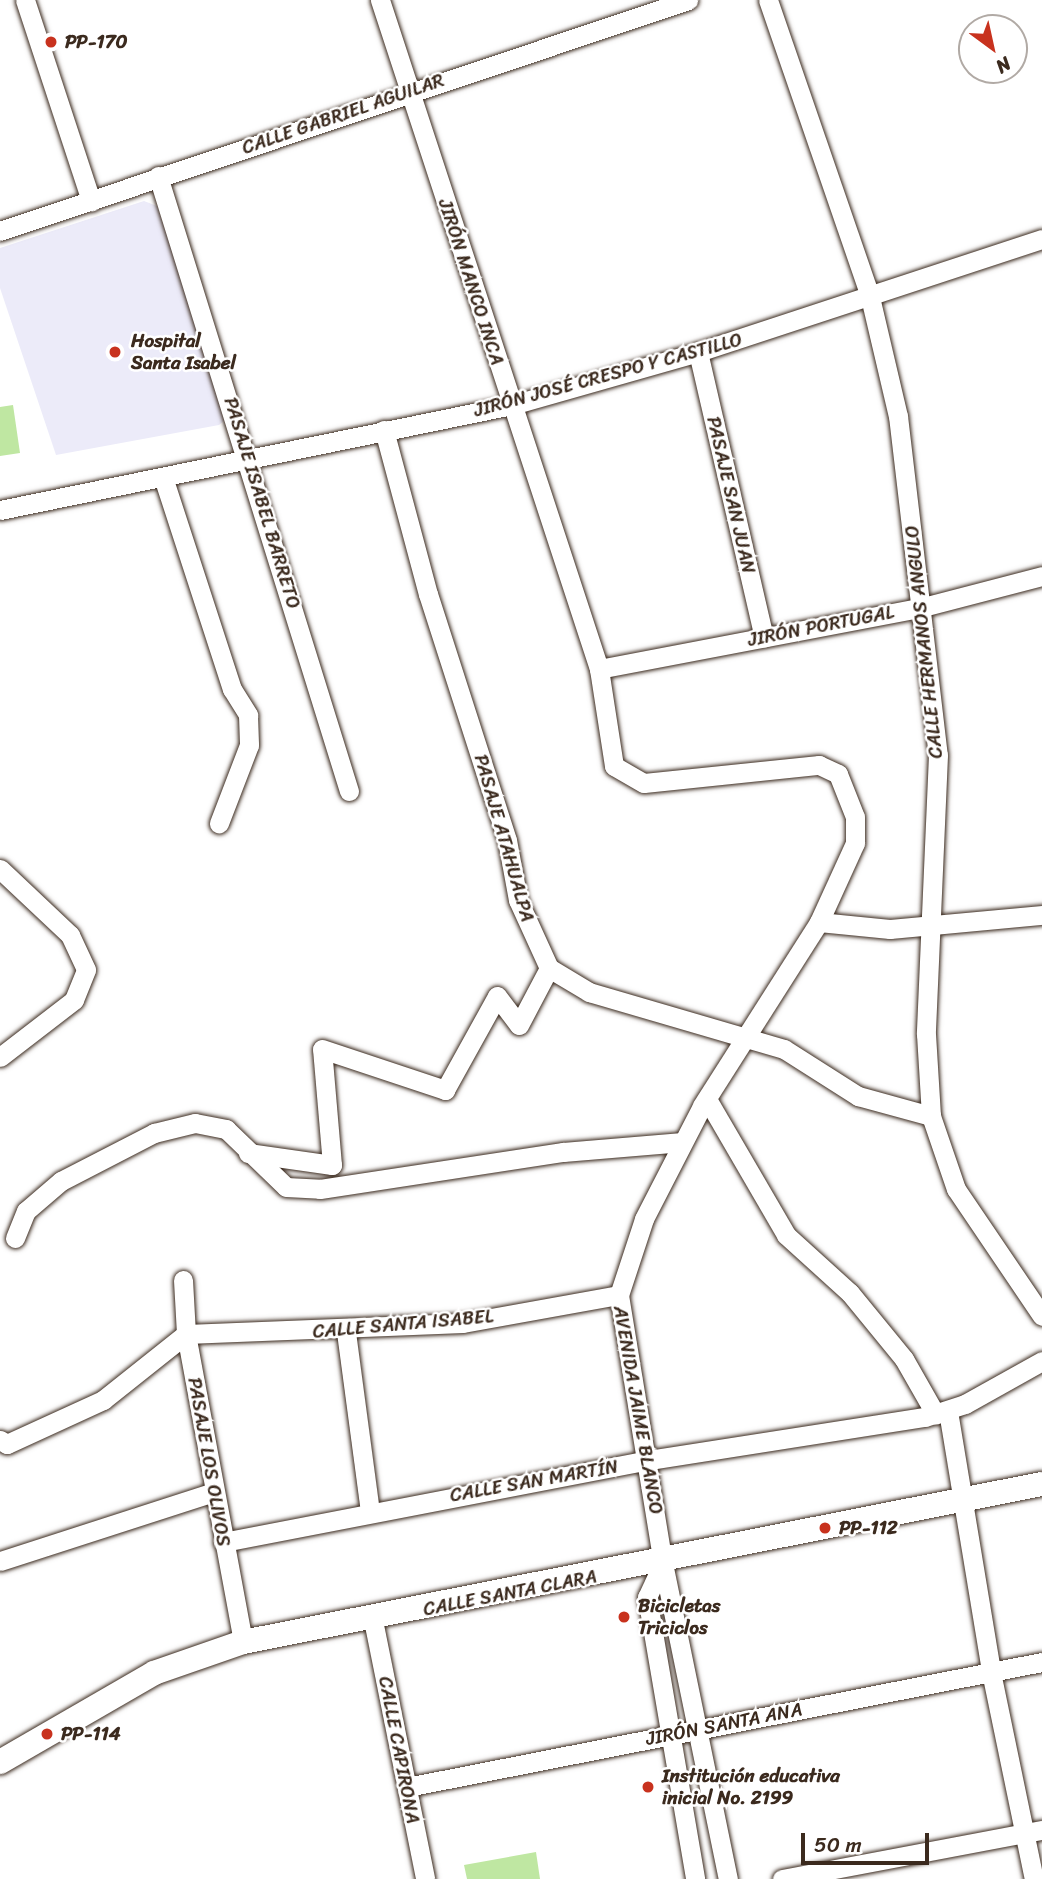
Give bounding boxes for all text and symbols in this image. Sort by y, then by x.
north arrow [958,14,1028,84]
place label: PP-170 [65,31,128,53]
marker: PP-170 [43,34,59,50]
text: N [989,48,1018,83]
street label: CALLE GABRIEL AGUILAR [240,69,446,159]
street label: JIRÓN MANCO INCA [433,196,509,368]
street label: JIRÓN JOSÉ CRESPO Y CASTILLO [471,328,745,422]
place label: Hospital Santa Isabel [131,330,237,374]
marker: Hospital Santa Isabel [105,342,125,362]
street label: PASAJE ISABEL BARRETO [219,395,305,611]
street label: PASAJE SAN JUAN [702,415,760,575]
street label: CALLE HERMANOS ANGULO [900,524,948,760]
street label: JIRÓN PORTUGAL [746,601,896,651]
street label: PASAJE ATAHUALPA [469,752,539,924]
street label: AVENIDA JAIME BLANCO [608,1304,668,1516]
street label: CALLE SANTA ISABEL [311,1305,495,1343]
street label: PASAJE LOS OLIVOS [183,1377,235,1547]
street label: CALLE SAN MARTÍN [448,1455,620,1507]
place label: PP-112 [839,1517,898,1539]
marker: PP-112 [817,1520,833,1536]
street label: CALLE SANTA CLARA [421,1565,599,1621]
place label: Bicicletas Triciclos [638,1595,721,1639]
marker: Bicicletas Triciclos [616,1609,632,1625]
street label: CALLE CAPIRONA [374,1675,424,1825]
street label: JIRÓN SANTA ANA [644,1698,804,1750]
place label: PP-114 [61,1723,121,1745]
marker: PP-114 [39,1726,55,1742]
place label: Institución educativa inicial No. 2199 [662,1765,840,1809]
marker: Institución educativa inicial No. 2199 [640,1779,656,1795]
scale bar [804,1820,932,1864]
text: 50 m [814,1826,862,1864]

